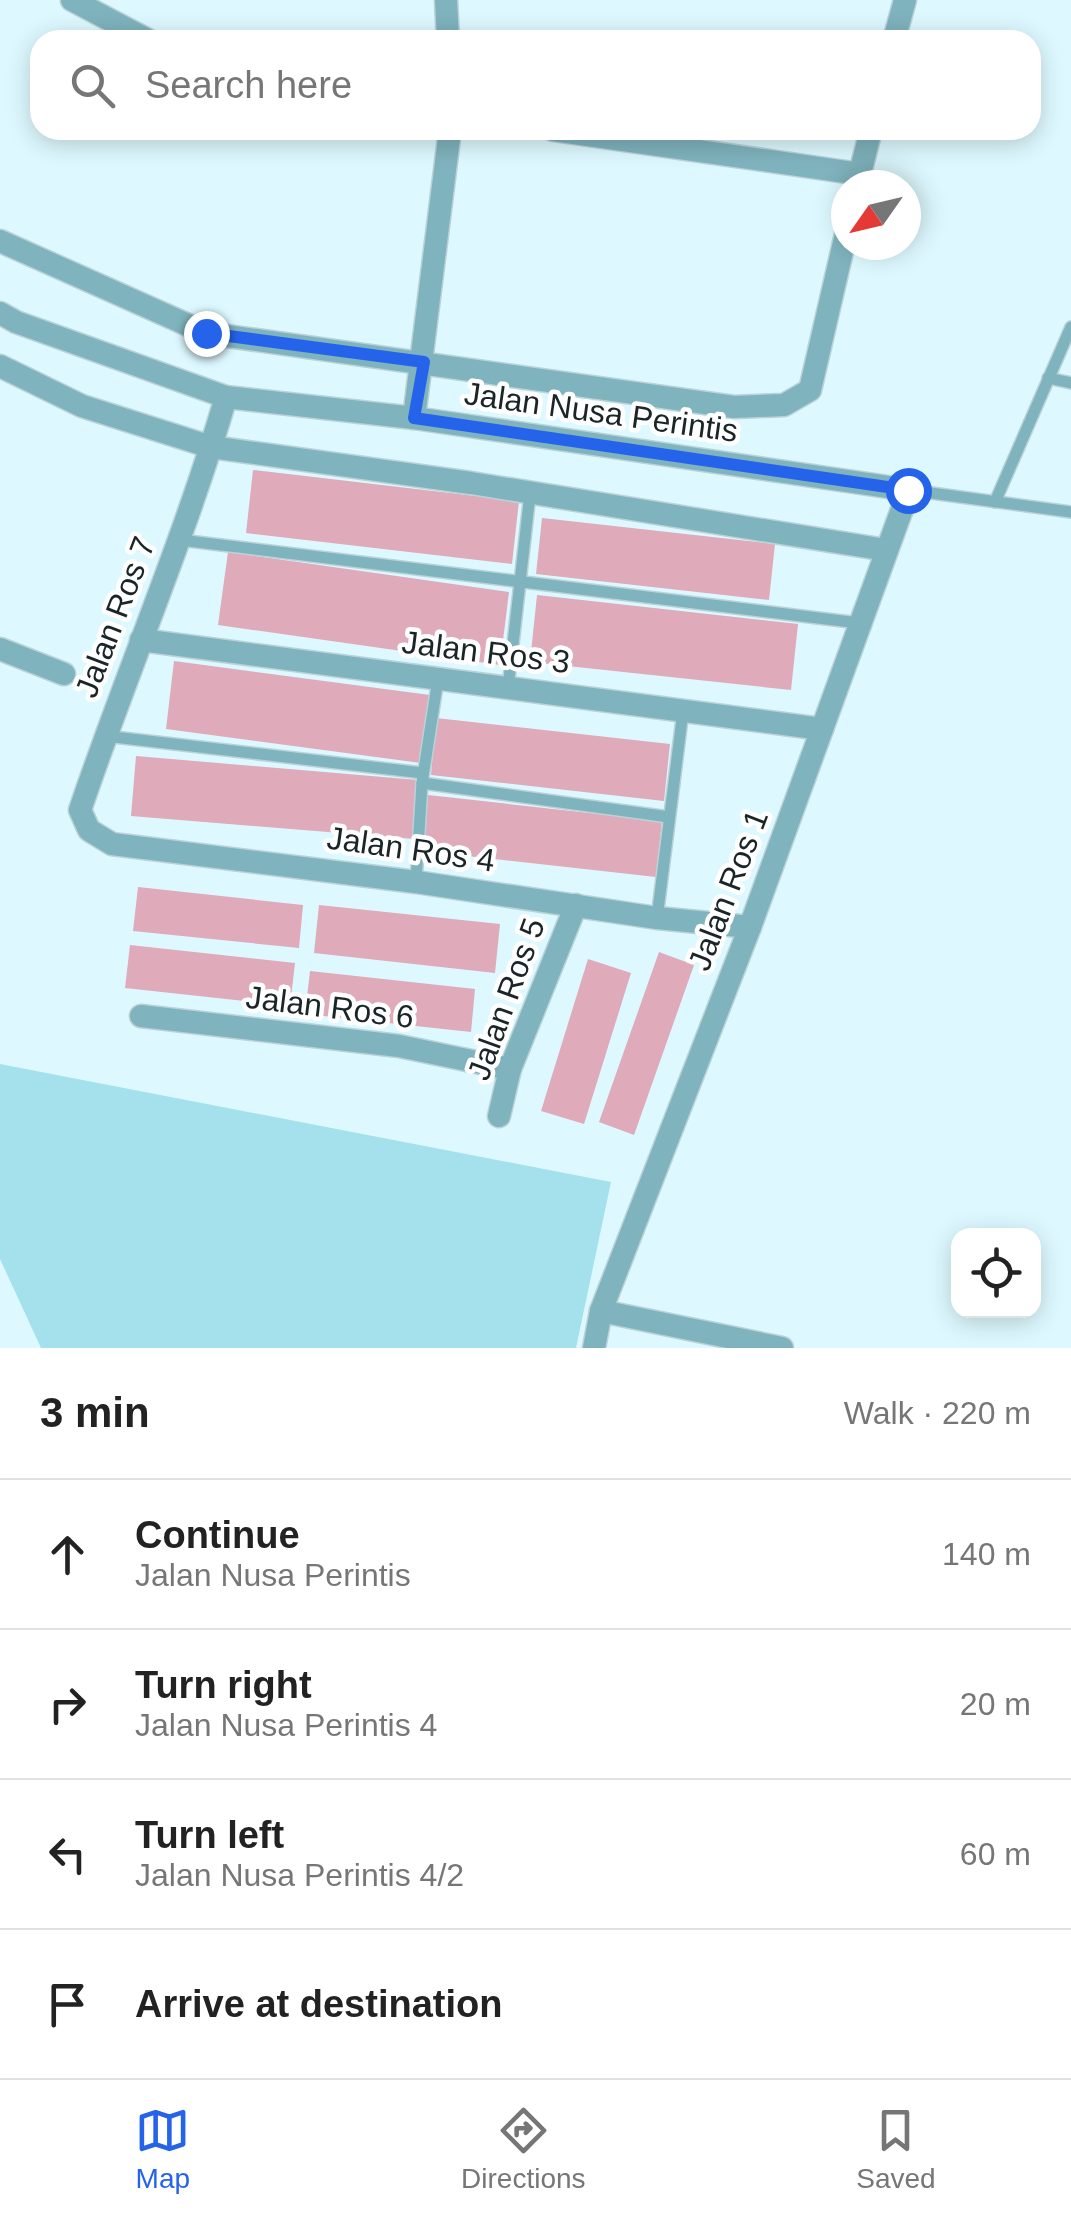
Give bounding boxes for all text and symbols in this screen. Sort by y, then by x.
search box [30,30,1041,140]
icon: search [65,58,120,113]
text: Search here [145,64,352,106]
north arrow [831,170,921,260]
route end [184,311,230,357]
street label: Jalan Nusa Perintis [462,375,740,449]
route start [886,468,932,514]
street label: Jalan Ros 7 [68,532,162,702]
street label: Jalan Ros 3 [400,624,572,680]
street label: Jalan Ros 1 [681,805,775,975]
street label: Jalan Ros 4 [325,819,497,879]
street label: Jalan Ros 5 [460,913,552,1085]
street label: Jalan Ros 6 [244,979,416,1035]
map controls [951,1228,1041,1318]
button: locate [951,1228,1041,1318]
text: 3 min [40,1389,150,1436]
text: Walk · 220 m [844,1395,1031,1431]
text: Continue [135,1514,300,1556]
icon: ahead [40,1527,95,1582]
text: 140 m [942,1536,1031,1572]
text: Jalan Nusa Perintis [135,1557,411,1593]
text: Turn right [135,1664,312,1706]
icon: right [40,1677,95,1732]
text: 20 m [960,1686,1031,1722]
text: Jalan Nusa Perintis 4 [135,1707,437,1743]
text: Turn left [135,1814,284,1856]
icon: left [40,1827,95,1882]
text: 60 m [960,1836,1031,1872]
text: Jalan Nusa Perintis 4/2 [135,1857,464,1893]
icon: arrive [40,1977,95,2032]
text: Arrive at destination [135,1983,502,2025]
tab: Map [135,2103,190,2195]
tab: Directions [461,2103,586,2195]
tab: Saved [856,2103,936,2195]

